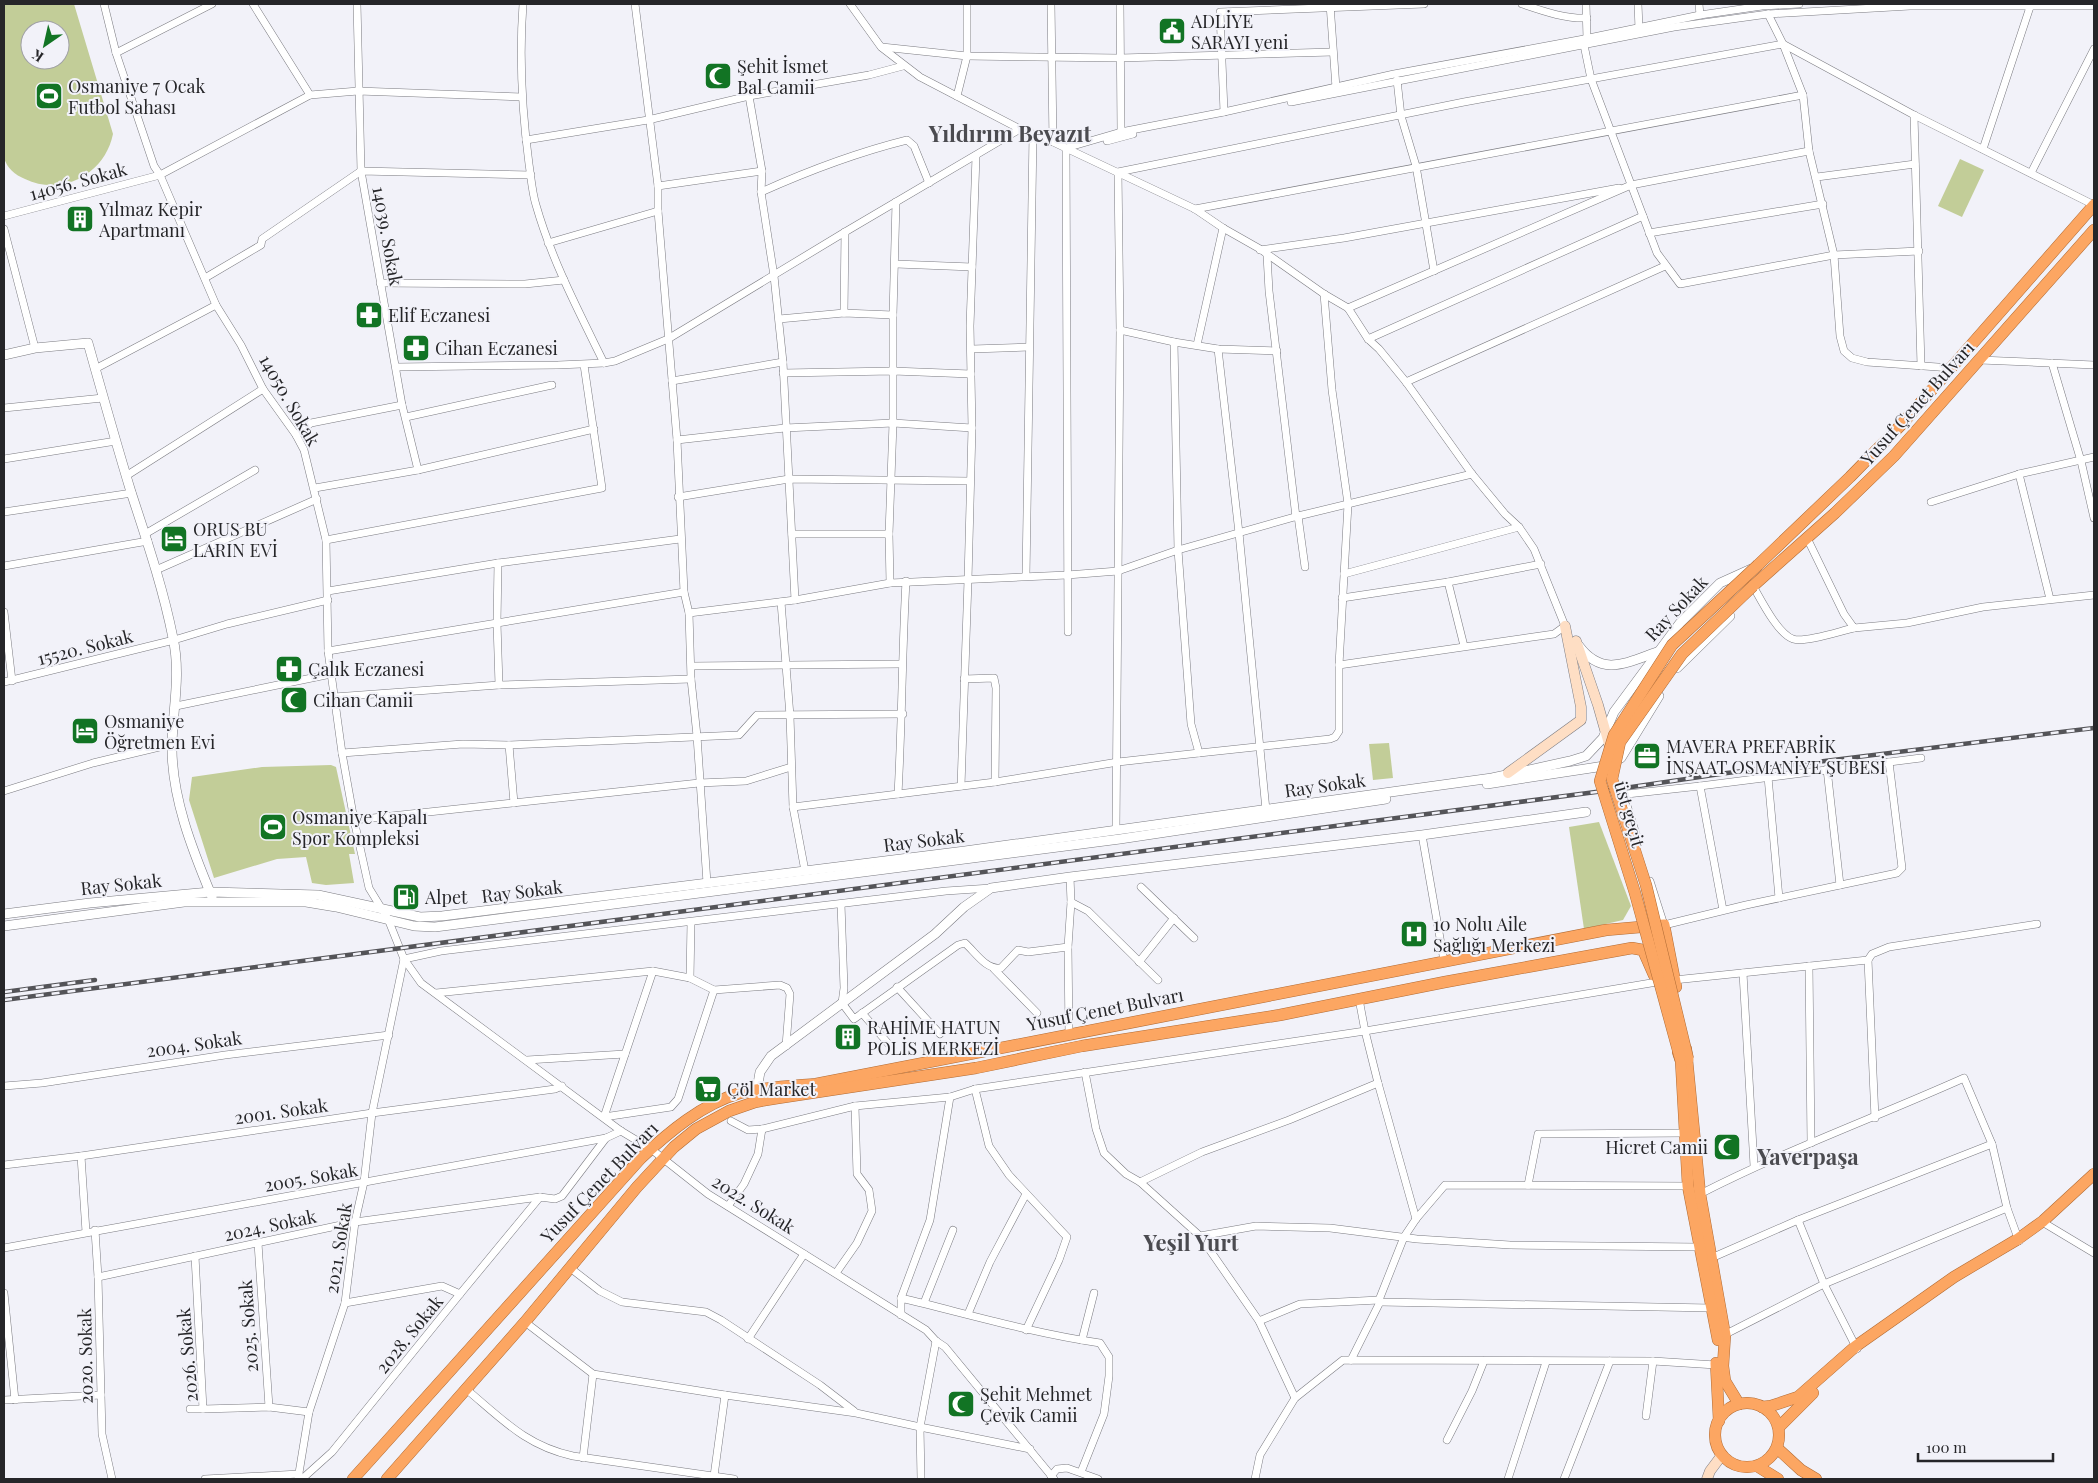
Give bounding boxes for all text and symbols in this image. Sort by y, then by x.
place label: ADLİYE SARAYI yeni [1190,9,1289,54]
public building icon: ADLİYE SARAYI yeni [1157,16,1187,46]
north arrow [20,20,70,70]
text: K [27,45,47,67]
place label: Şehit İsmet Bal Camii [737,54,828,99]
mosque icon: Şehit İsmet Bal Camii [703,61,733,91]
place label: Osmaniye 7 Ocak Futbol Sahası [68,74,205,119]
sports icon: Osmaniye 7 Ocak Futbol Sahası [34,81,64,111]
district label: Yıldırım Beyazıt [928,118,1092,148]
street label: 14056. Sokak [27,156,130,206]
street label: 14039. Sokak [367,184,409,288]
place label: Yılmaz Kepir Apartmanı [98,197,202,242]
building icon: Yılmaz Kepir Apartmanı [65,204,95,234]
pharmacy icon: Elif Eczanesi [354,300,384,330]
place label: Elif Eczanesi [388,303,490,327]
pharmacy icon: Cihan Eczanesi [401,333,431,363]
place label: Cihan Eczanesi [435,336,558,360]
street label: Yusuf Çenet Bulvarı [1854,336,1979,471]
street label: 14050. Sokak [254,350,326,450]
place label: ORUS BU LARIN EVİ [193,517,278,562]
hotel icon: ORUS BU LARIN EVİ [159,524,189,554]
street label: Ray Sokak [1639,570,1713,646]
street label: 15520. Sokak [35,624,135,670]
pharmacy icon: Çalık Eczanesi [274,654,304,684]
place label: Çalık Eczanesi [308,657,424,681]
mosque icon: Cihan Camii [279,685,309,715]
place label: Cihan Camii [313,688,413,712]
place label: Osmaniye Öğretmen Evi [104,709,215,754]
hotel icon: Osmaniye Öğretmen Evi [70,716,100,746]
place label: MAVERA PREFABRİK İNŞAAT OSMANİYE ŞUBESİ [1666,734,1886,779]
office icon: MAVERA PREFABRİK İNŞAAT OSMANİYE ŞUBESİ [1632,741,1662,771]
street label: Ray Sokak [1283,767,1367,803]
street label: üst geçit [1609,778,1651,851]
place label: Osmaniye Kapalı Spor Kompleksi [292,805,427,850]
sports icon: Osmaniye Kapalı Spor Kompleksi [258,812,288,842]
street label: Ray Sokak [882,823,966,857]
street label: Ray Sokak [79,868,163,900]
street label: Ray Sokak [480,874,564,908]
fuel station icon: Alpet [391,882,421,912]
place label: Alpet [424,885,468,909]
place label: 10 Nolu Aile Sağlığı Merkezi [1433,912,1555,957]
hospital icon: 10 Nolu Aile Sağlığı Merkezi [1399,919,1429,949]
street label: Yusuf Çenet Bulvarı [1024,982,1185,1036]
place label: RAHİME HATUN POLİS MERKEZİ [867,1015,1001,1060]
building icon: RAHİME HATUN POLİS MERKEZİ [833,1022,863,1052]
street label: 2004. Sokak [145,1025,243,1063]
supermarket icon: Çöl Market [693,1074,723,1104]
place label: Çöl Market [727,1077,816,1101]
street label: 2001. Sokak [233,1093,329,1129]
street label: Yusuf Çenet Bulvarı [534,1116,663,1248]
mosque icon: Hicret Camii [1712,1132,1742,1162]
place label: Hicret Camii [1605,1135,1708,1159]
district label: Yaverpaşa [1756,1141,1859,1171]
street label: 2005. Sokak [262,1157,360,1197]
street label: 2022. Sokak [708,1169,800,1239]
street label: 2021. Sokak [319,1201,357,1295]
street label: 2024. Sokak [222,1203,319,1247]
district label: Yeşil Yurt [1143,1227,1239,1257]
street label: 2025. Sokak [233,1279,263,1373]
street label: 2028. Sokak [370,1290,448,1378]
street label: 2026. Sokak [171,1307,203,1403]
street label: 2020. Sokak [72,1308,98,1404]
place label: Şehit Mehmet Çevik Camii [980,1382,1092,1427]
mosque icon: Şehit Mehmet Çevik Camii [946,1389,976,1419]
scale bar [1918,1430,2053,1462]
text: 100 m [1926,1437,1967,1457]

